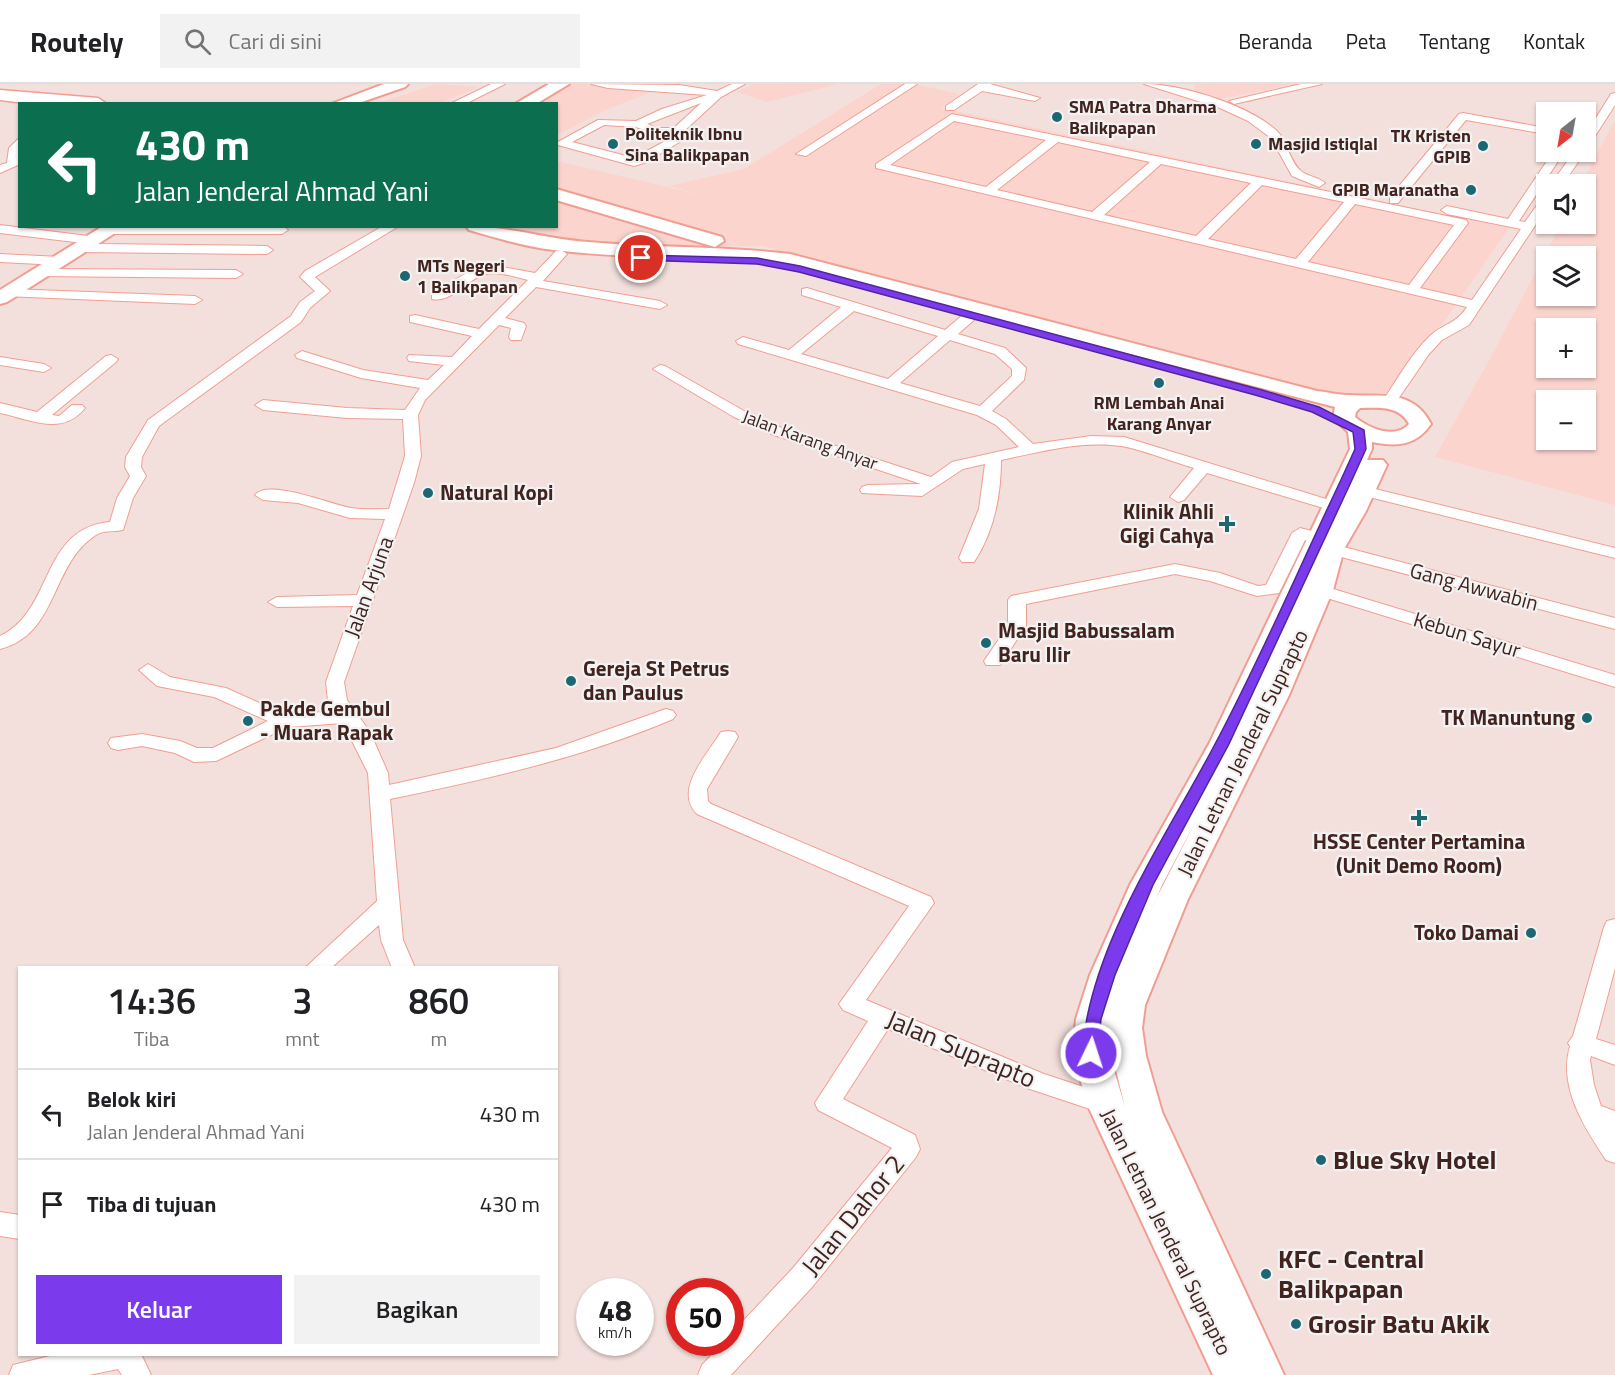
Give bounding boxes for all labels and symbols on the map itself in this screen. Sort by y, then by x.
place label: SMA Patra Dharma Balikpapan [1069,93,1217,141]
north arrow [1536,102,1596,162]
marker: SMA Patra Dharma Balikpapan [1050,110,1064,124]
place label: Politeknik Ibnu Sina Balikpapan [625,120,749,168]
place label: TK Kristen GPIB [1391,122,1471,170]
place label: Masjid Istiqlal [1268,130,1378,157]
marker: Politeknik Ibnu Sina Balikpapan [606,137,620,151]
marker: Masjid Istiqlal [1249,137,1263,151]
marker: TK Kristen GPIB [1476,139,1490,153]
place label: GPIB Maranatha [1332,176,1459,203]
marker: GPIB Maranatha [1464,183,1478,197]
pin [615,232,666,283]
place label: MTs Negeri 1 Balikpapan [417,252,518,300]
marker: MTs Negeri 1 Balikpapan [398,269,412,283]
marker: RM Lembah Anai Karang Anyar [1152,376,1166,390]
place label: RM Lembah Anai Karang Anyar [1094,389,1224,437]
street label: Jalan Karang Anyar [739,402,882,477]
place label: Natural Kopi [440,476,553,508]
marker: Natural Kopi [421,486,435,500]
place label: Klinik Ahli Gigi Cahya [1120,495,1214,551]
marker: Klinik Ahli Gigi Cahya [1218,515,1236,533]
street label: Jalan Arjuna [335,531,401,642]
street label: Gang Awwabin [1407,554,1542,619]
street label: Kebun Sayur [1410,603,1525,666]
place label: Masjid Babussalam Baru Ilir [998,614,1175,670]
street label: Jalan Letnan Jenderal Suprapto [1168,624,1316,881]
marker: Masjid Babussalam Baru Ilir [979,636,993,650]
place label: Gereja St Petrus dan Paulus [583,652,730,708]
marker: Gereja St Petrus dan Paulus [564,674,578,688]
place label: Pakde Gembul - Muara Rapak [260,692,394,748]
place label: TK Manuntung [1441,701,1575,733]
marker: TK Manuntung [1580,711,1594,725]
marker: Pakde Gembul - Muara Rapak [241,714,255,728]
marker: HSSE Center Pertamina (Unit Demo Room) [1410,809,1428,827]
place label: HSSE Center Pertamina (Unit Demo Room) [1313,825,1525,881]
place label: Toko Damai [1414,916,1519,948]
marker: Toko Damai [1524,926,1538,940]
street label: Jalan Suprapto [880,999,1042,1098]
position arrow [1059,1021,1123,1085]
street label: Jalan Letnan Jenderal Suprapto [1093,1103,1241,1360]
place label: Blue Sky Hotel [1333,1140,1497,1179]
street label: Jalan Dahor 2 [792,1146,914,1284]
marker: Blue Sky Hotel [1314,1153,1328,1167]
place label: KFC - Central Balikpapan [1278,1239,1424,1308]
marker: KFC - Central Balikpapan [1259,1267,1273,1281]
speed limit sign: 50 [666,1278,744,1356]
place label: Grosir Batu Akik [1308,1304,1490,1343]
marker: Grosir Batu Akik [1289,1317,1303,1331]

